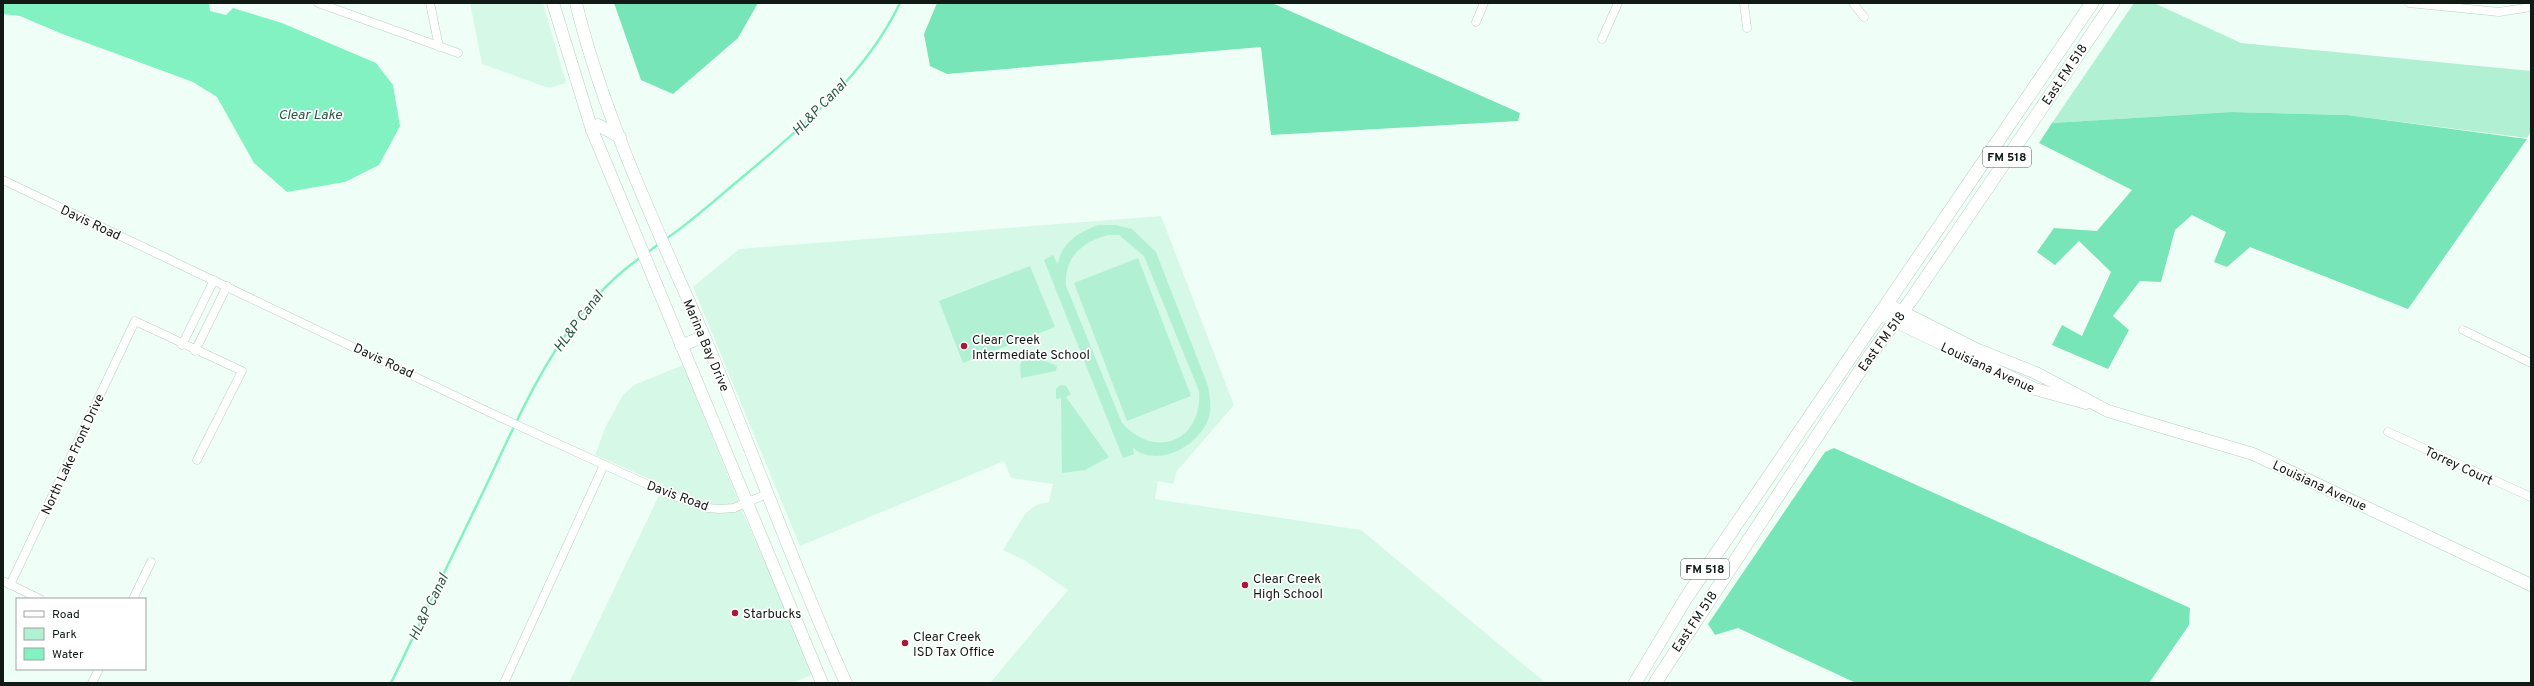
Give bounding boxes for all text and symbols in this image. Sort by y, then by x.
street label: East FM 518 [2039,42,2092,109]
water label: HL&P Canal [789,75,852,140]
water label: Clear Lake [278,107,343,124]
road number: FM 518 [1983,147,2031,167]
street label: Davis Road [57,203,123,245]
water label: HL&P Canal [551,287,608,356]
street label: Marina Bay Drive [678,297,732,394]
street label: East FM 518 [1856,309,1910,375]
place label: Clear Creek Intermediate School [972,333,1090,364]
street label: Louisiana Avenue [1938,340,2037,398]
street label: Davis Road [350,341,416,383]
marker: Clear Creek Intermediate School [959,341,969,351]
street label: North Lake Front Drive [39,392,109,518]
street label: Torrey Court [2422,444,2495,490]
street label: Louisiana Avenue [2270,458,2369,516]
street label: Davis Road [644,478,710,515]
road number: FM 518 [1681,559,1729,579]
water label: HL&P Canal [406,570,453,644]
place label: Clear Creek High School [1253,572,1323,603]
marker: Clear Creek High School [1240,580,1250,590]
street label: East FM 518 [1669,589,1722,656]
legend [16,598,146,670]
text: Road [52,607,80,623]
place label: Starbucks [743,607,801,623]
marker: Starbucks [730,608,740,618]
text: Park [52,627,77,643]
place label: Clear Creek ISD Tax Office [913,630,995,661]
marker: Clear Creek ISD Tax Office [900,638,910,648]
text: Water [52,647,84,663]

